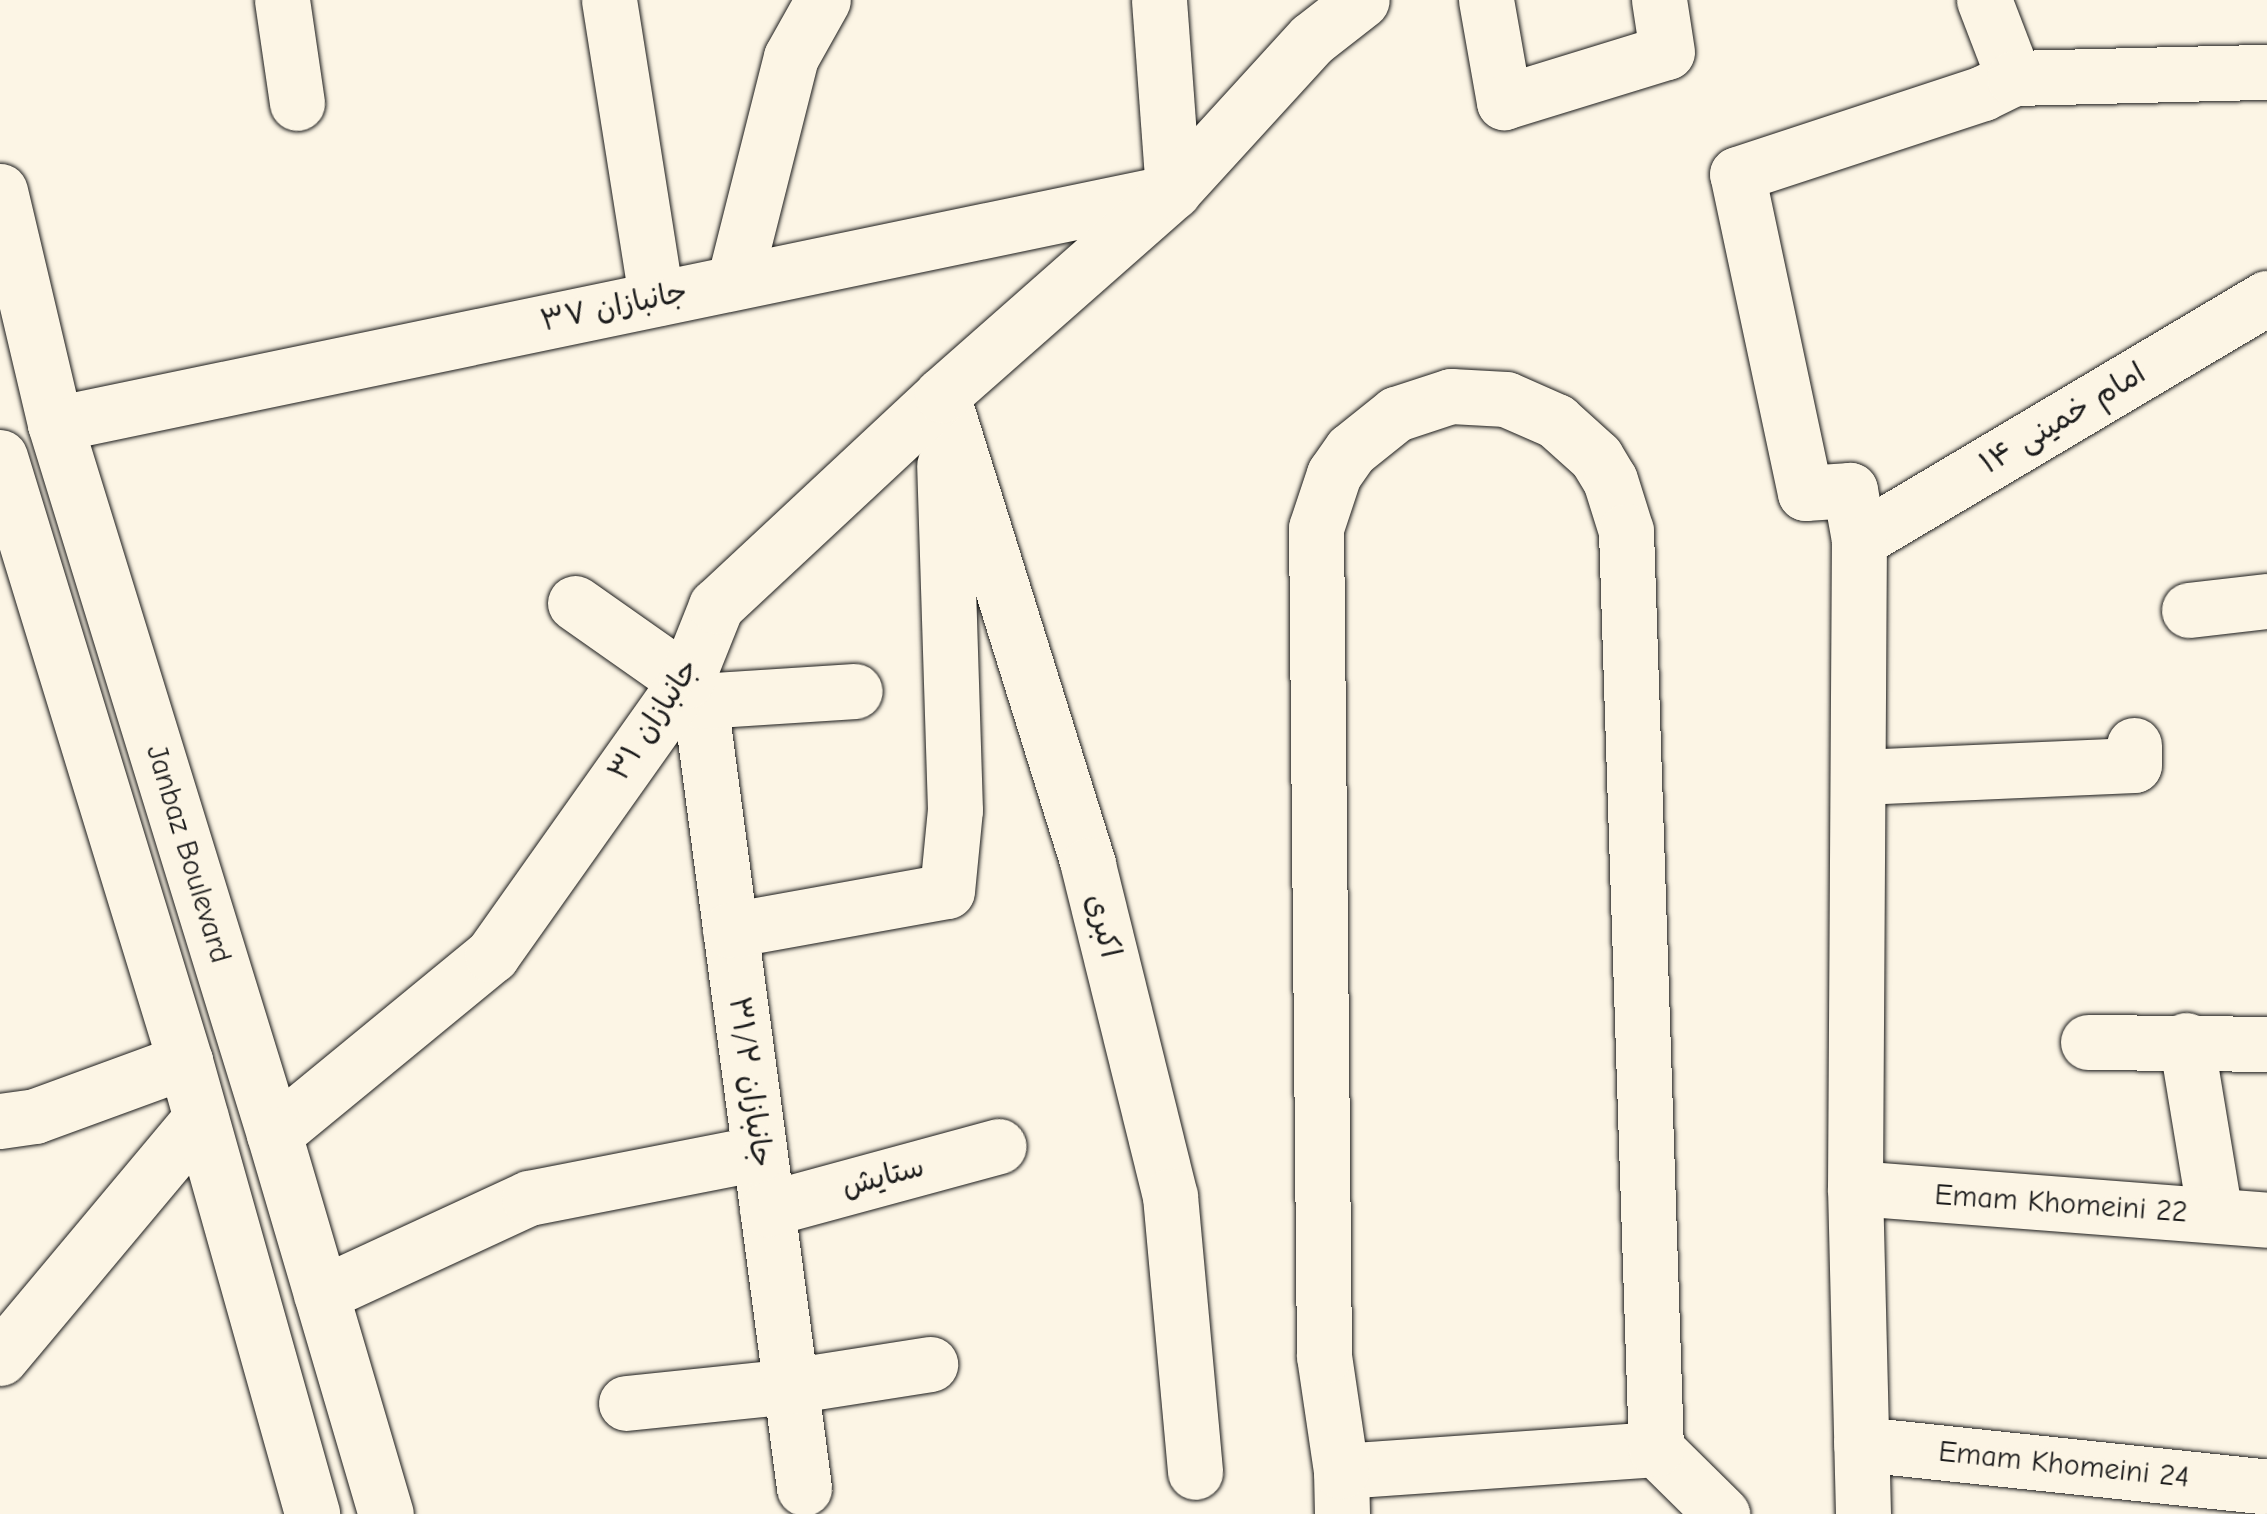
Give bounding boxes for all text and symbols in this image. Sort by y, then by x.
street label: جانبازان ۳۷ [537,274,691,340]
street label: امام خمینی ۱۴ [1974,356,2152,482]
street label: جانبازان ۳۱ [601,652,707,788]
street label: Janbaz Boulevard [138,741,238,967]
street label: اکبری [1078,890,1128,962]
street label: جانبازان ۳۱/۲ [720,994,780,1170]
street label: ستایش [838,1149,928,1205]
street label: Emam Khomeini 22 [1933,1177,2189,1231]
street label: Emam Khomeini 24 [1937,1434,2191,1496]

